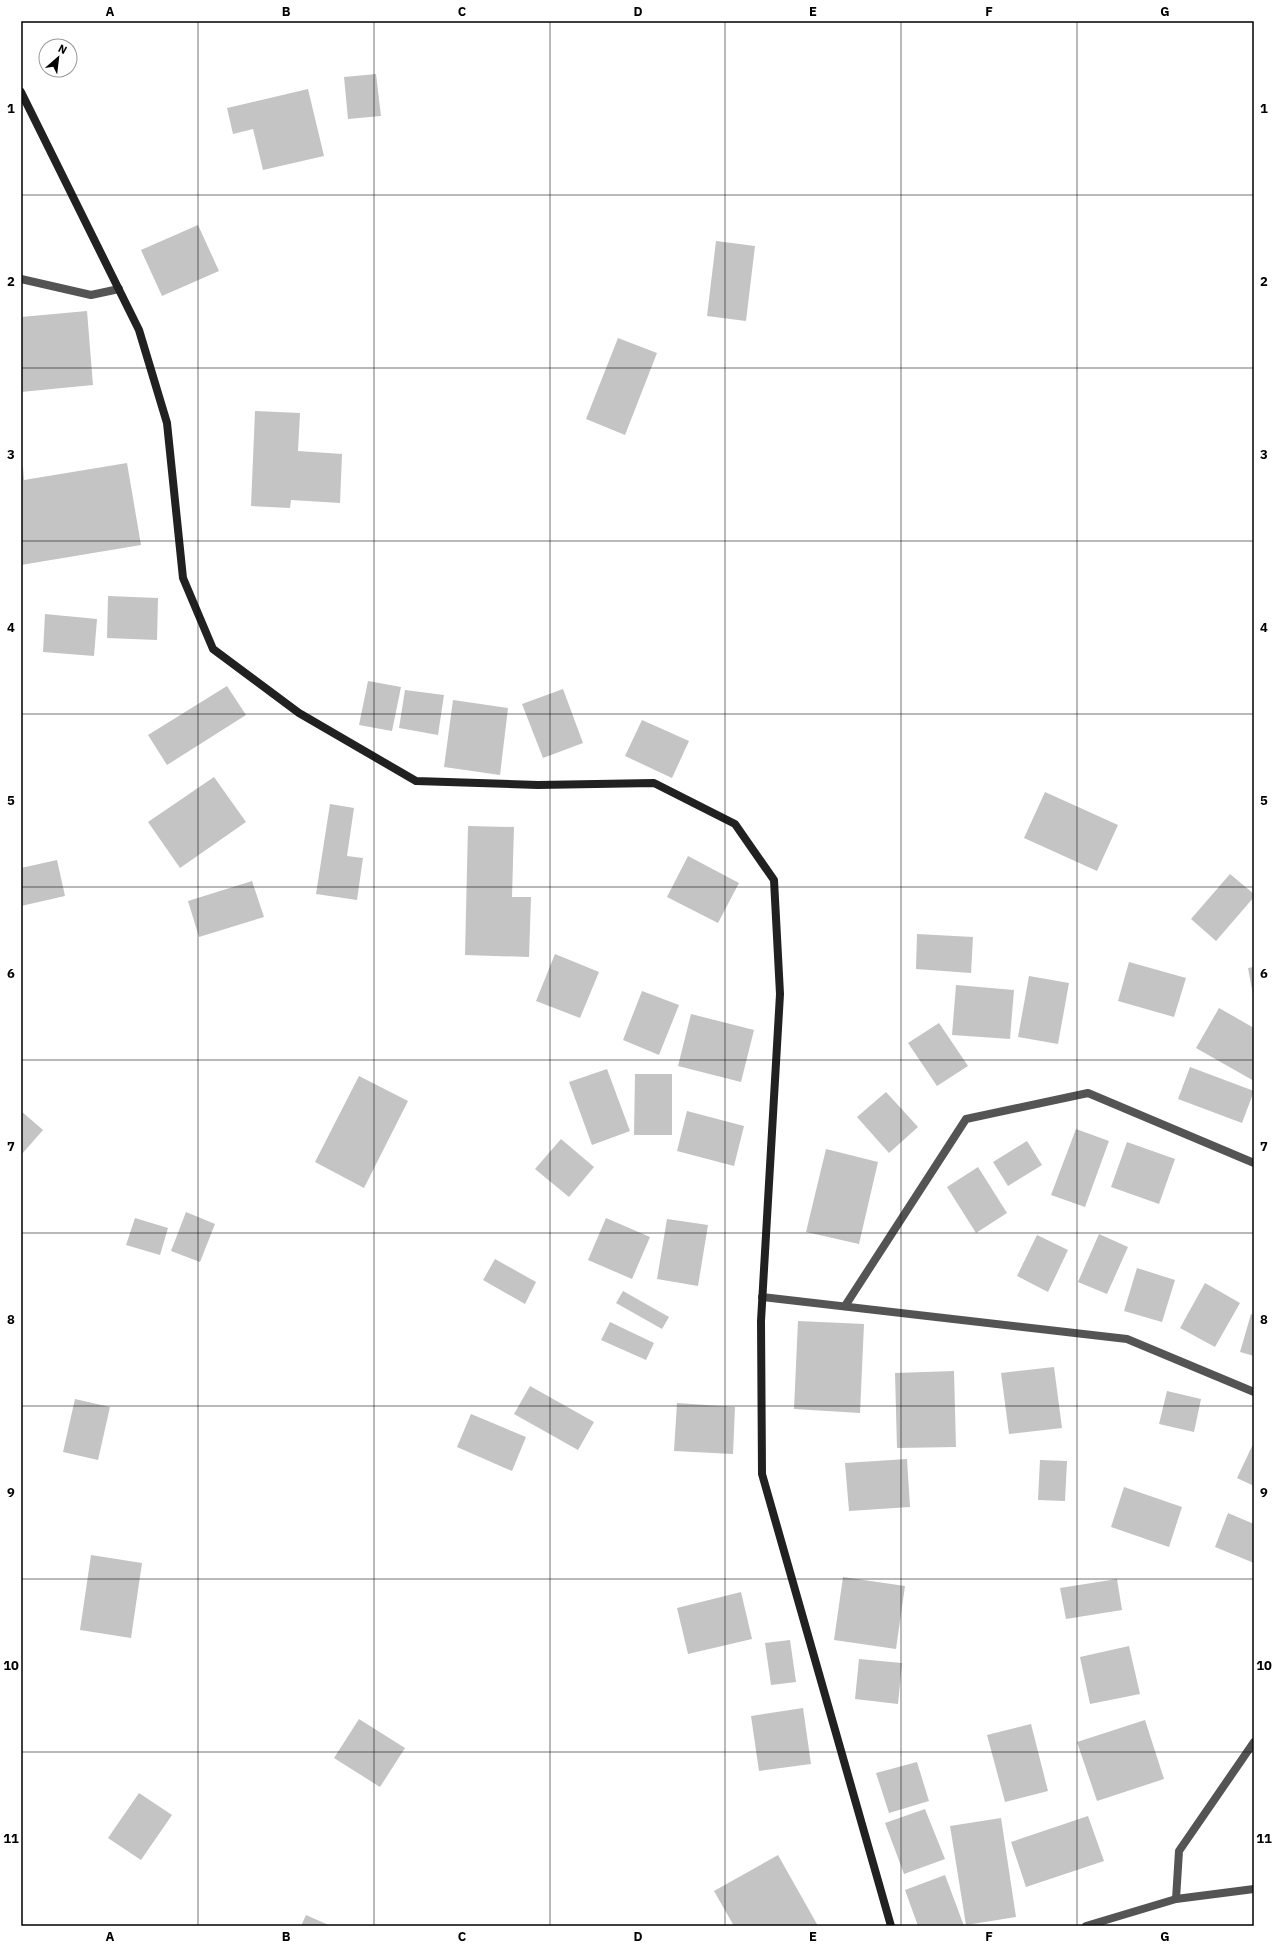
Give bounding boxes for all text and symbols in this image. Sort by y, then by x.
text: A [106,3,115,20]
text: B [282,3,291,20]
text: C [458,3,467,20]
text: D [633,3,643,20]
text: E [809,3,817,20]
text: F [985,3,993,20]
text: G [1160,3,1170,20]
north arrow [38,38,78,78]
text: N [56,41,70,57]
text: 1 [7,100,15,117]
text: 1 [1260,100,1268,117]
text: 2 [7,273,15,290]
text: 2 [1260,273,1268,290]
text: 3 [7,446,15,463]
text: 3 [1260,446,1268,463]
text: 4 [7,619,15,636]
text: 4 [1260,619,1268,636]
text: 5 [7,792,15,809]
text: 5 [1260,792,1268,809]
text: 6 [7,965,15,982]
text: 6 [1260,965,1268,982]
text: 7 [7,1138,15,1155]
text: 7 [1260,1138,1268,1155]
text: 8 [7,1311,15,1328]
text: 8 [1260,1311,1268,1328]
text: 9 [7,1484,15,1501]
text: 9 [1260,1484,1268,1501]
text: 10 [3,1657,19,1674]
text: 10 [1256,1657,1272,1674]
text: 11 [3,1830,19,1847]
text: 11 [1256,1830,1272,1847]
text: A [106,1928,115,1945]
text: B [282,1928,291,1945]
text: C [458,1928,467,1945]
text: D [633,1928,643,1945]
text: E [809,1928,817,1945]
text: F [985,1928,993,1945]
text: G [1160,1928,1170,1945]

